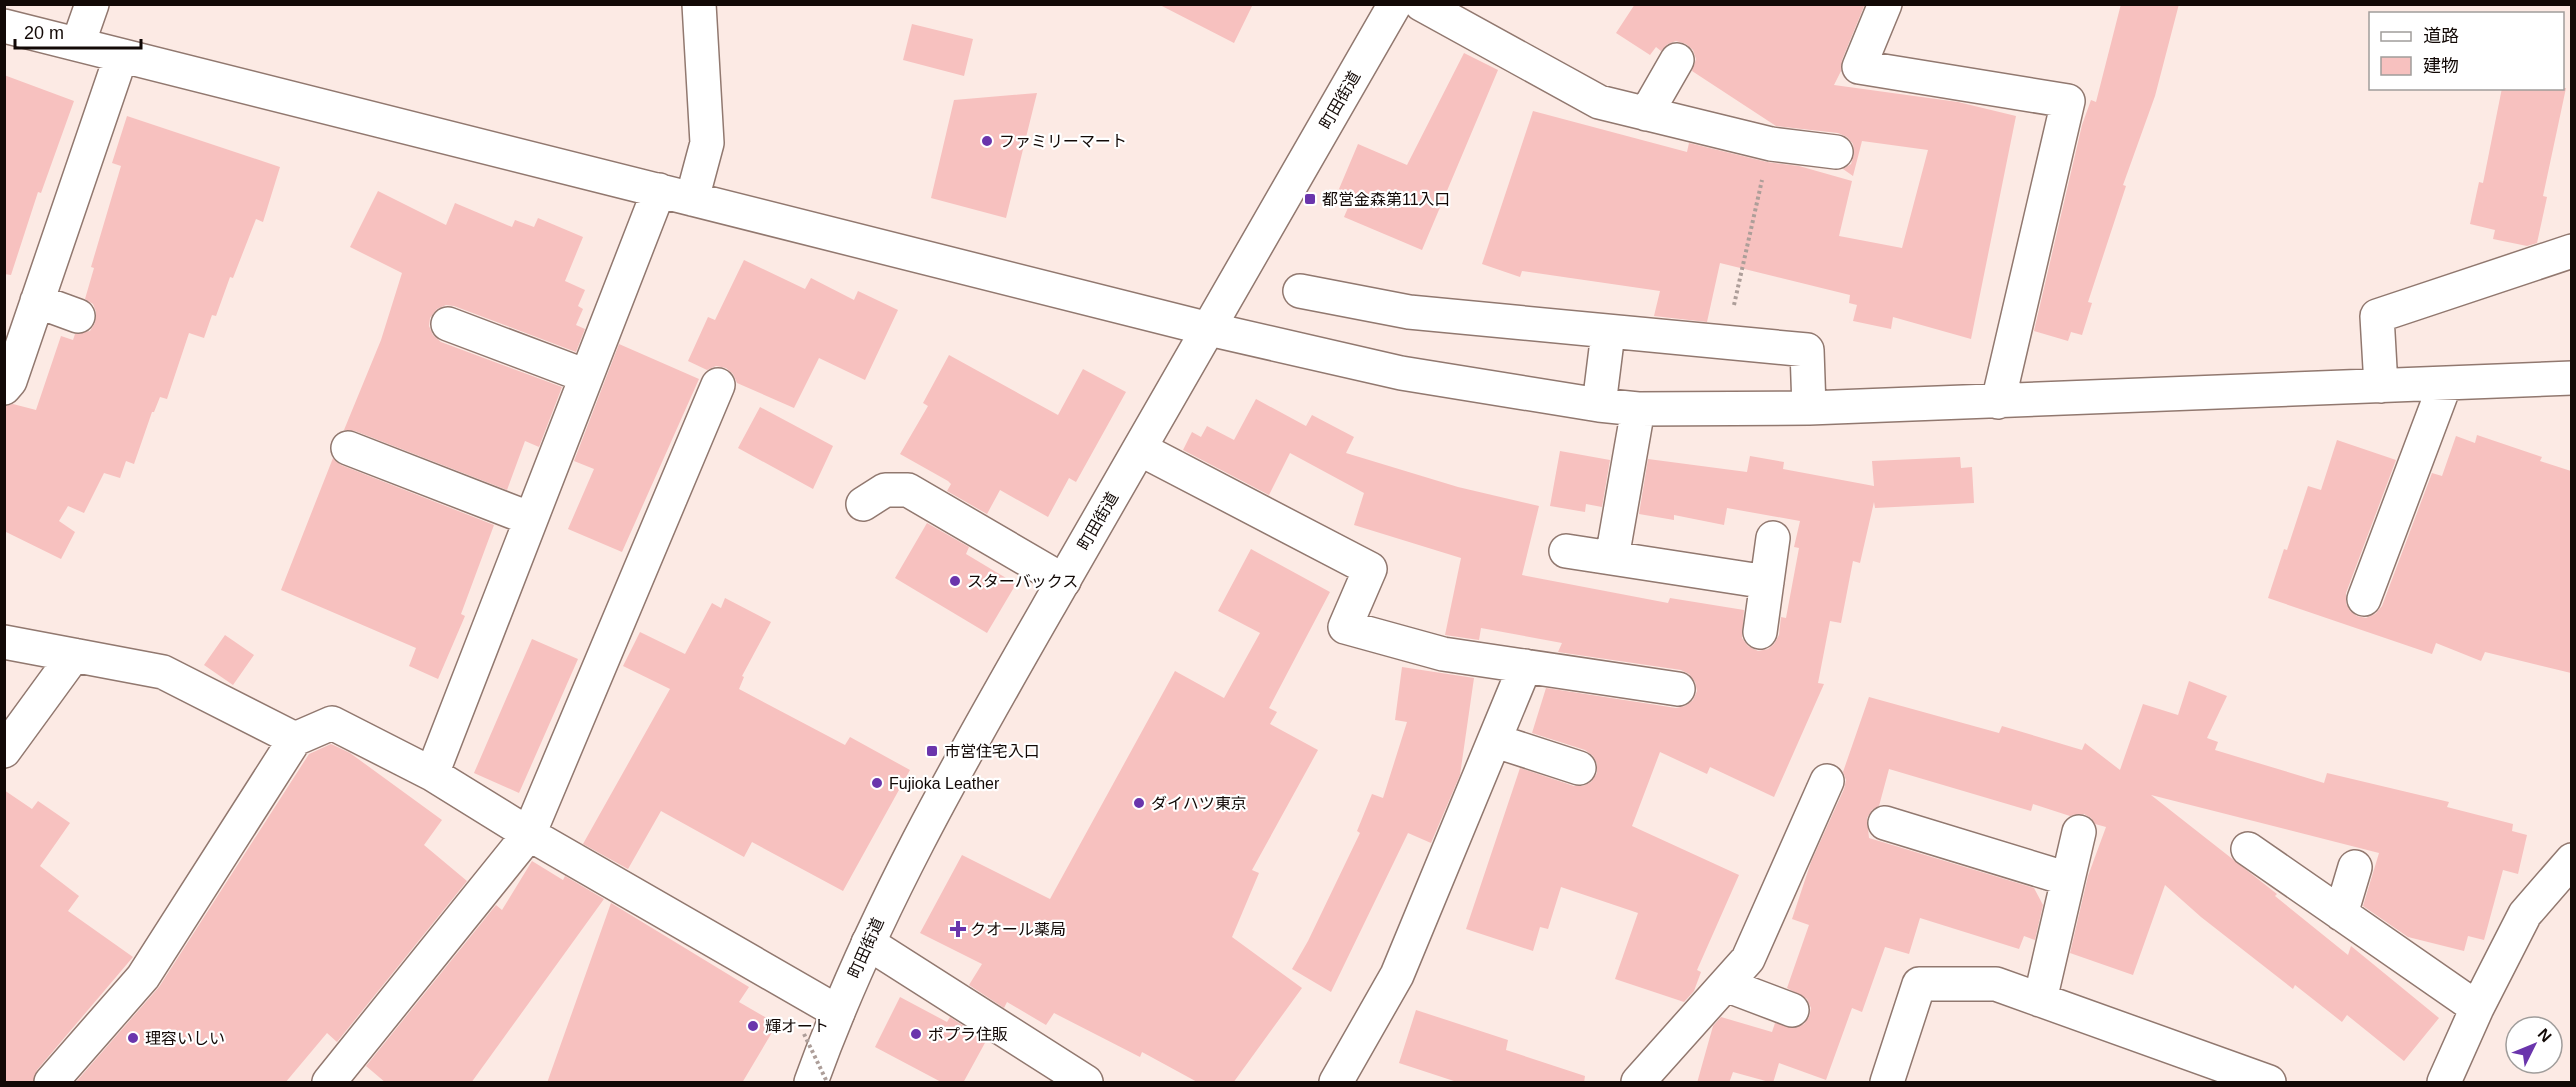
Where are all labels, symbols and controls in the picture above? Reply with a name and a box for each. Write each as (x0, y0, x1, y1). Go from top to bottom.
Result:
scale bar (15, 12, 141, 50)
legend (2369, 12, 2564, 90)
text: 20 m (24, 23, 64, 43)
text: 道路 (2423, 26, 2459, 46)
text: 建物 (2423, 56, 2459, 76)
street label: 町田街道 (1317, 68, 1363, 132)
place label: ファミリーマート (999, 133, 1127, 150)
marker: ファミリーマート (980, 134, 994, 148)
place label: 都営金森第11入口 (1322, 191, 1451, 208)
marker: 都営金森第11入口 (1303, 192, 1317, 206)
street label: 町田街道 (1075, 489, 1121, 553)
place label: スターバックス (967, 573, 1078, 590)
marker: スターバックス (948, 574, 962, 588)
place label: 市営住宅入口 (944, 743, 1040, 760)
marker: 市営住宅入口 (925, 744, 939, 758)
place label: Fujioka Leather (889, 775, 1000, 792)
marker: Fujioka Leather (870, 776, 884, 790)
place label: ダイハツ東京 (1151, 795, 1247, 812)
marker: ダイハツ東京 (1132, 796, 1146, 810)
street label: 町田街道 (845, 915, 887, 981)
place label: クオール薬局 (970, 921, 1066, 938)
marker: クオール薬局 (951, 922, 965, 936)
north arrow (2504, 1015, 2564, 1075)
place label: 輝オート (765, 1018, 829, 1035)
marker: 輝オート (746, 1019, 760, 1033)
text: N (2534, 1025, 2555, 1045)
place label: ポプラ住販 (928, 1026, 1008, 1043)
marker: ポプラ住販 (909, 1027, 923, 1041)
place label: 理容いしい (145, 1030, 225, 1047)
marker: 理容いしい (126, 1031, 140, 1045)

